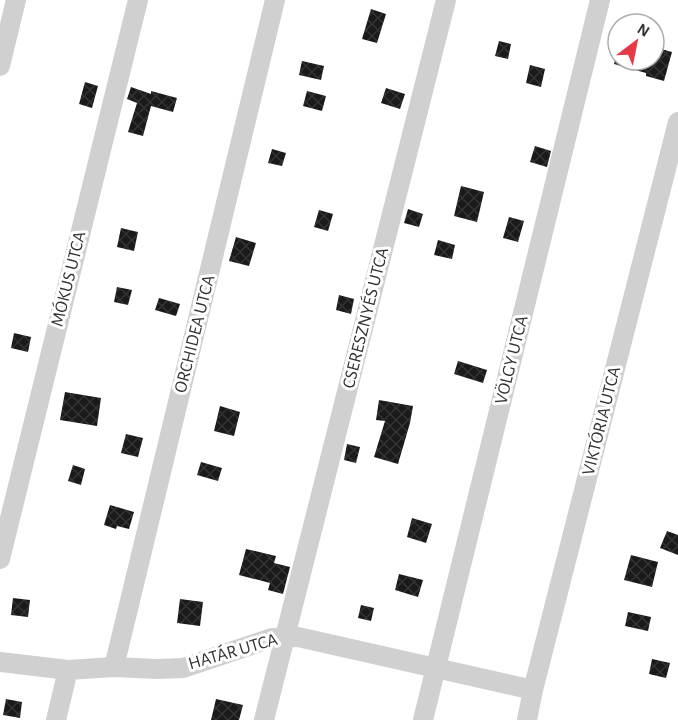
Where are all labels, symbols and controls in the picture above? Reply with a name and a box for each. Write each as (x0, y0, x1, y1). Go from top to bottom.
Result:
north arrow (606, 12, 666, 72)
text: N (634, 20, 652, 40)
street label: MÓKUS UTCA (46, 228, 90, 328)
street label: CSERESZNYÉS UTCA (337, 245, 392, 390)
street label: ORCHIDEA UTCA (172, 273, 218, 395)
street label: VÖLGY UTCA (490, 313, 532, 406)
street label: VIKTÓRIA UTCA (577, 363, 624, 477)
street label: HATÁR UTCA (185, 628, 280, 673)

